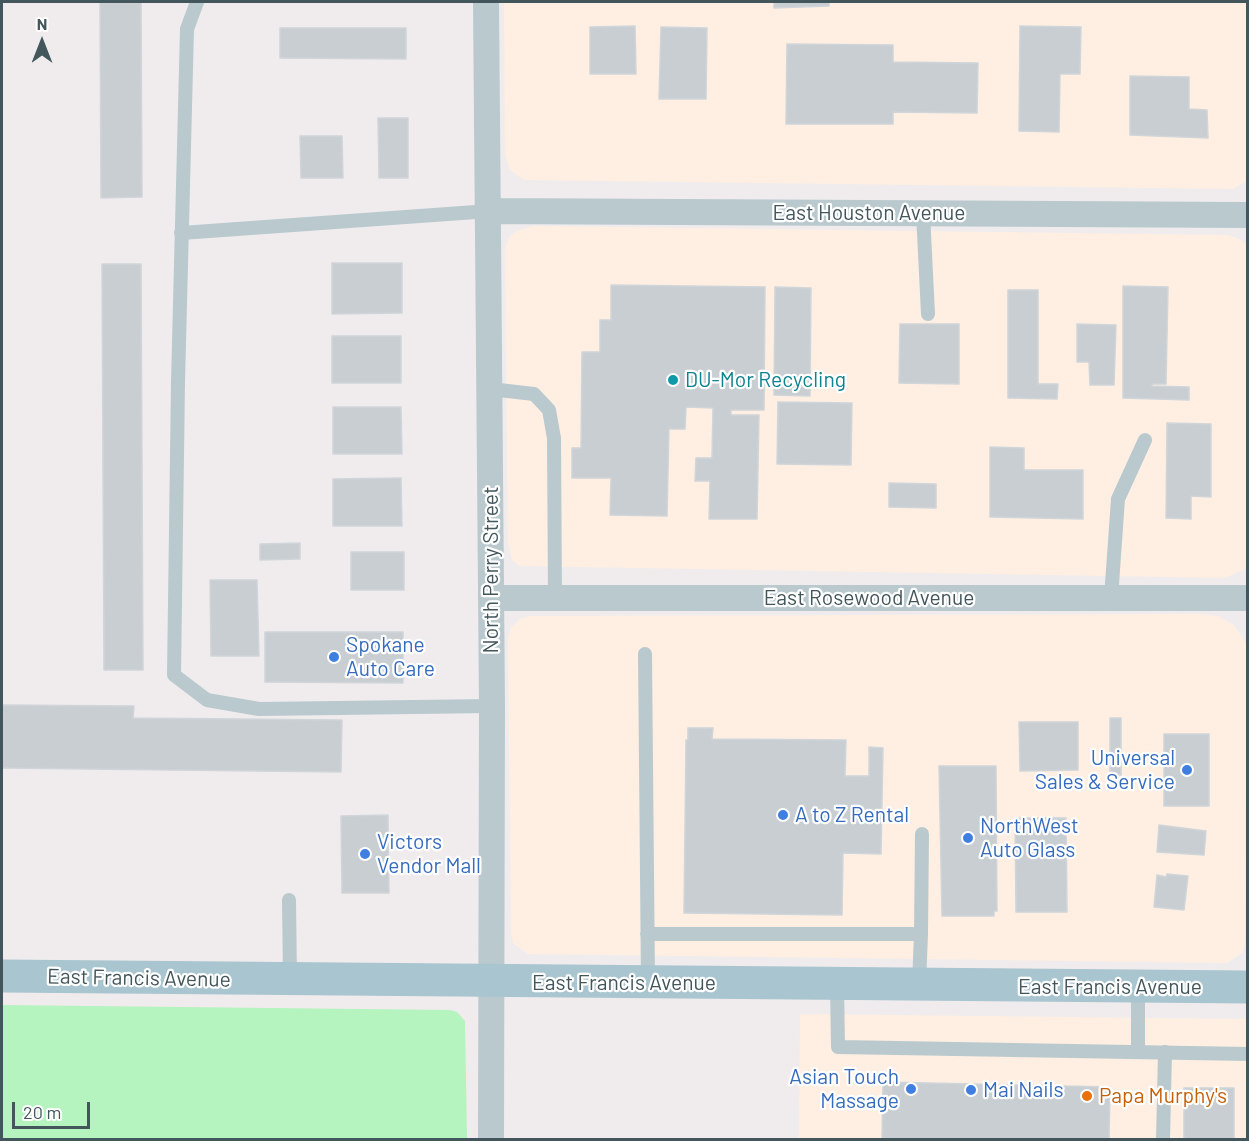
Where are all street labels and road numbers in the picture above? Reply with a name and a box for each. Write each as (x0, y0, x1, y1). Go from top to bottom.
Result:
street label: East Houston Avenue (773, 200, 965, 226)
street label: North Perry Street (478, 486, 504, 654)
street label: East Rosewood Avenue (764, 585, 974, 611)
street label: East Francis Avenue (47, 964, 231, 992)
street label: East Francis Avenue (532, 970, 716, 996)
street label: East Francis Avenue (1018, 974, 1202, 1000)

